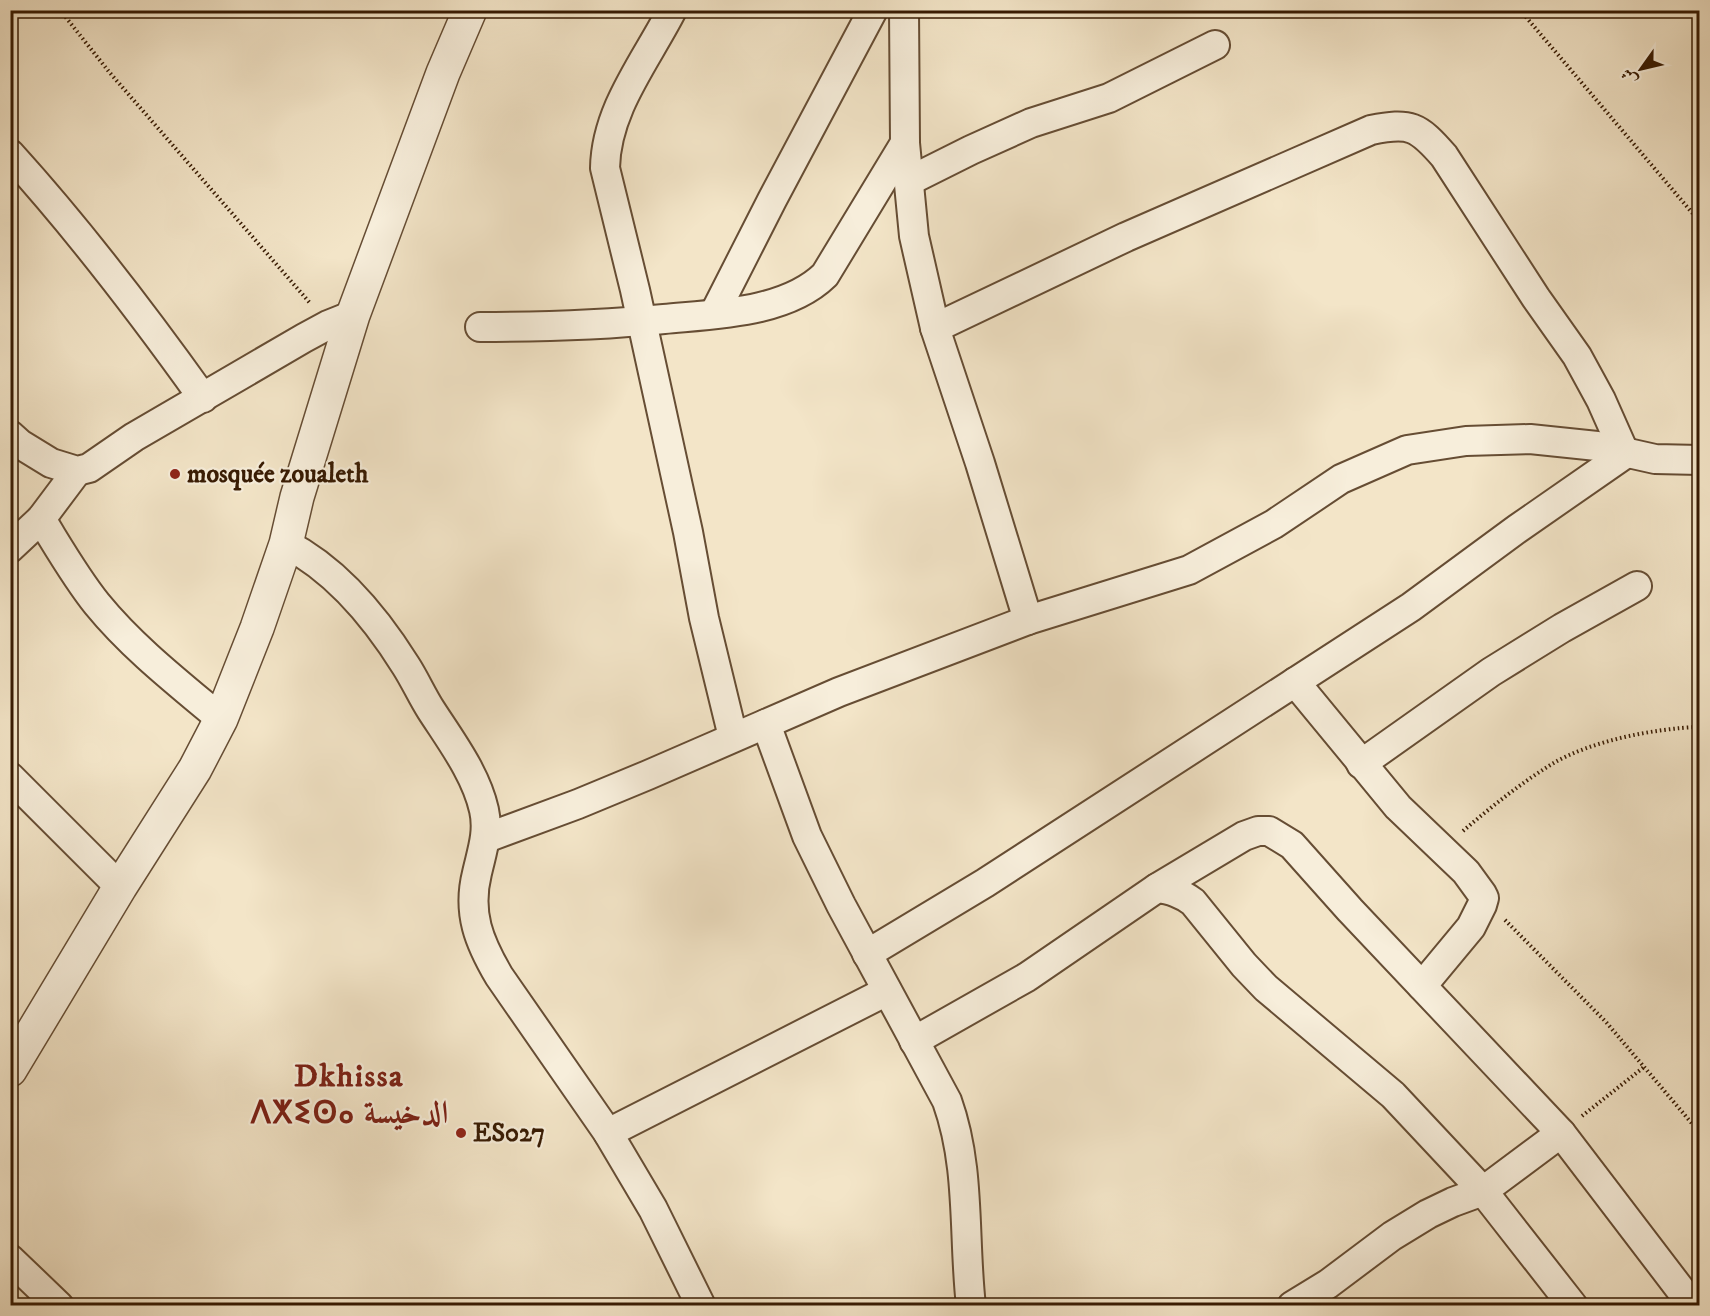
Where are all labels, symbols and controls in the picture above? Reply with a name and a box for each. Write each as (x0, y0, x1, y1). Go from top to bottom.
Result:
north arrow (1611, 39, 1671, 99)
text: ش (1617, 65, 1642, 89)
place label: mosquée zoualeth (187, 458, 369, 491)
marker: mosquée zoualeth (168, 467, 182, 481)
district label: Dkhissa ⴷⵅⵉⵙⴰ الدخيسة (250, 1057, 448, 1134)
place label: ES027 (473, 1117, 545, 1150)
marker: ES027 (454, 1126, 468, 1140)

